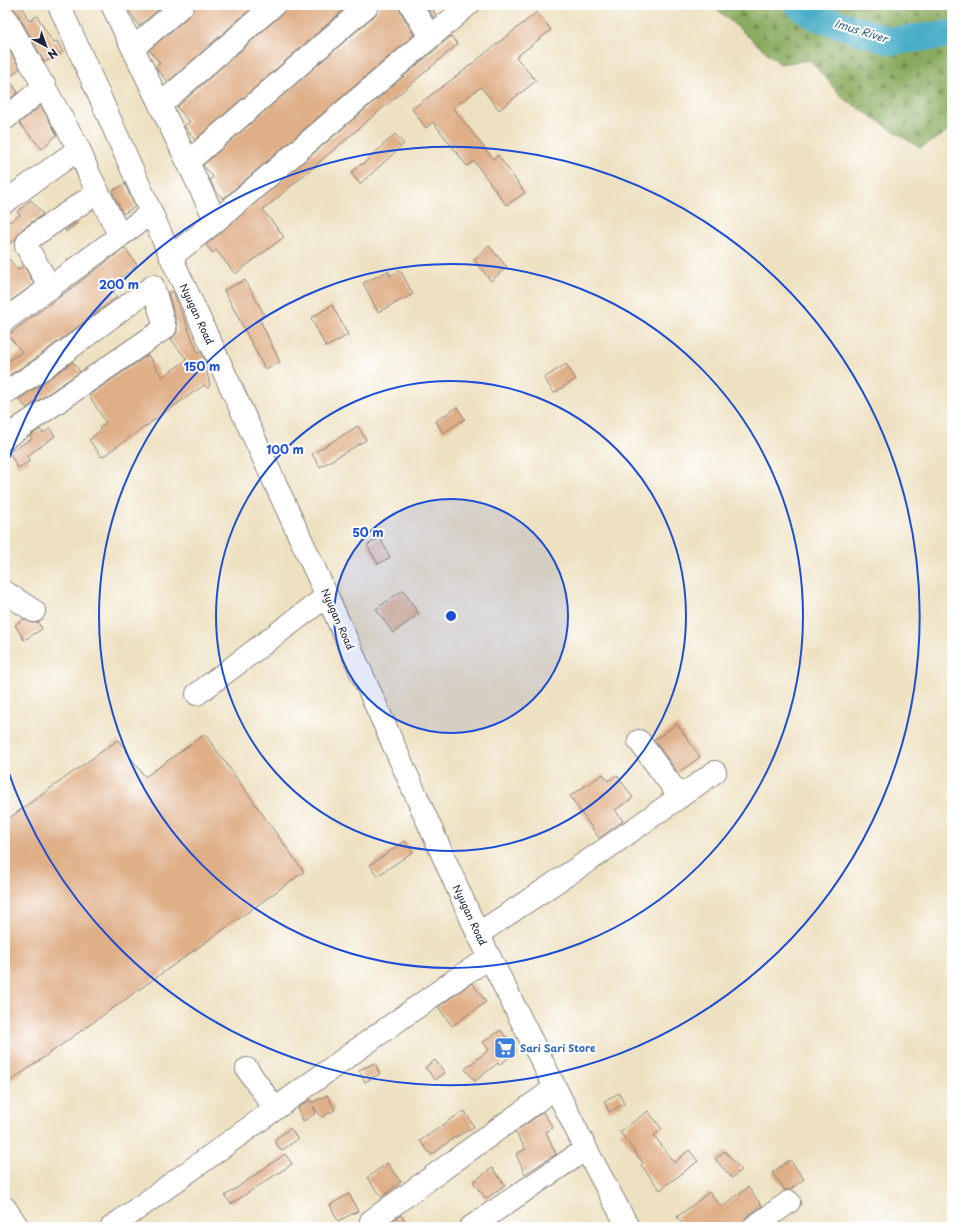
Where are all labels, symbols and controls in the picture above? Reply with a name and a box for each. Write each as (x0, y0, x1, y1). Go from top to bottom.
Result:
water label: Imus River (832, 14, 892, 47)
north arrow (26, 26, 66, 66)
text: N (44, 45, 62, 63)
text: 200 m (99, 275, 139, 293)
street label: Nyugan Road (177, 281, 218, 347)
text: 150 m (184, 357, 220, 375)
text: 100 m (266, 440, 304, 458)
text: 50 m (352, 523, 384, 541)
street label: Nyugan Road (318, 586, 359, 652)
centre of rings (444, 609, 458, 623)
street label: Nyugan Road (450, 882, 491, 948)
supermarket icon: Sari Sari Store (492, 1035, 518, 1061)
place label: Sari Sari Store (520, 1040, 596, 1055)

